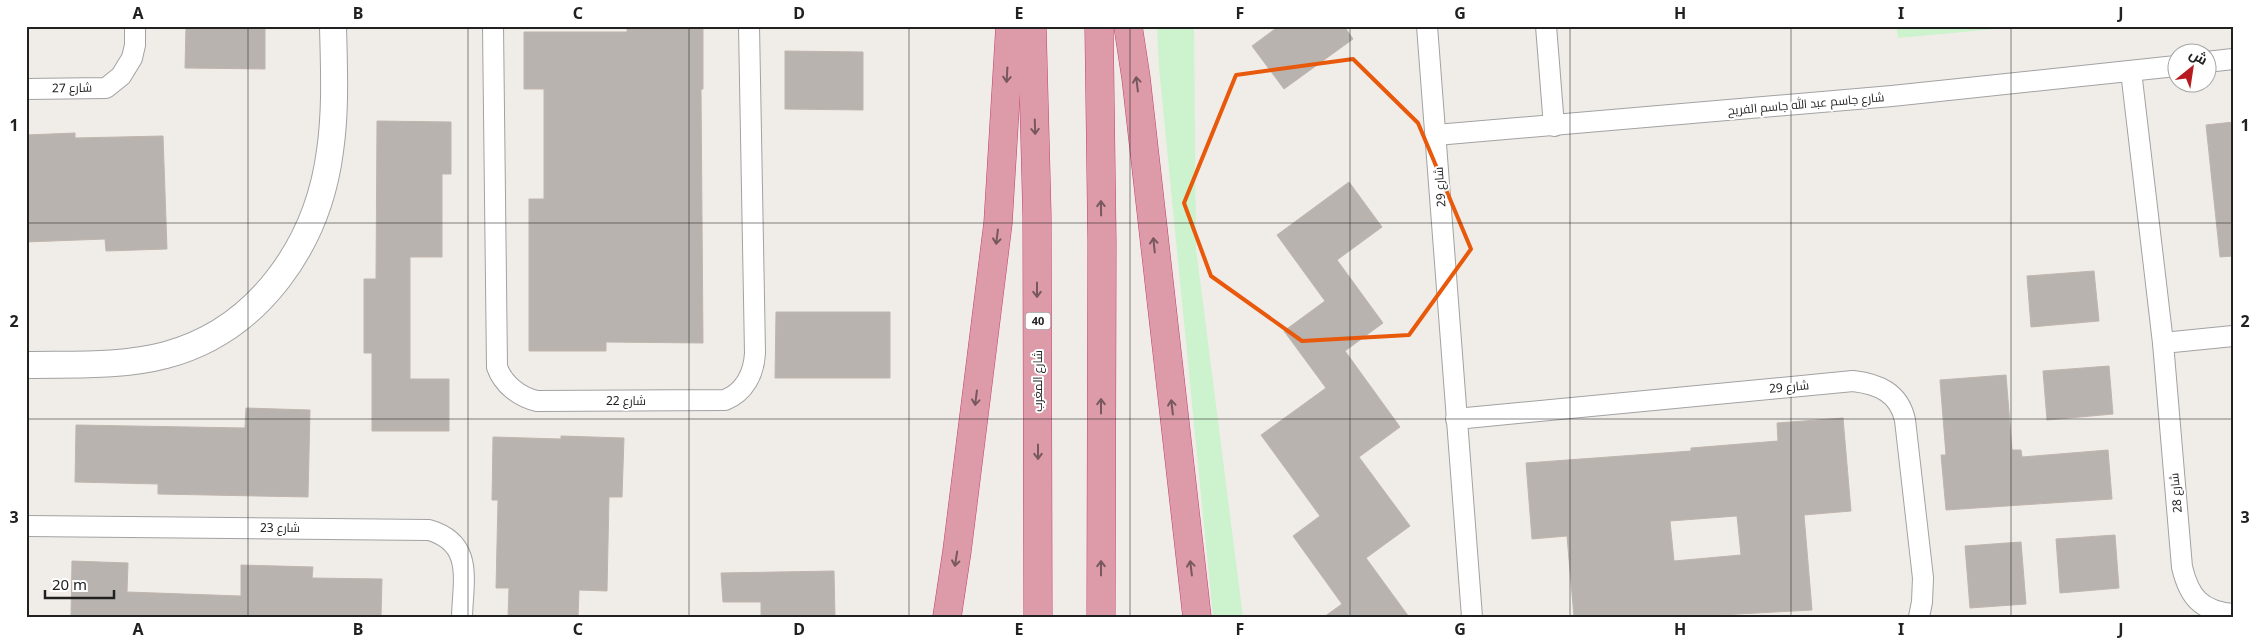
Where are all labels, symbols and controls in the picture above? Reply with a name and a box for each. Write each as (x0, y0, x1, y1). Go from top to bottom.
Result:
text: A (132, 2, 144, 24)
text: B (353, 2, 363, 24)
text: C (573, 2, 583, 24)
text: D (793, 2, 805, 24)
text: E (1015, 2, 1024, 24)
text: F (1236, 2, 1244, 24)
text: G (1454, 2, 1466, 24)
text: H (1674, 2, 1686, 24)
text: I (1898, 2, 1904, 24)
text: J (2116, 2, 2124, 24)
north arrow (2166, 42, 2216, 92)
text: ش (2186, 44, 2211, 69)
one-way arrow (1003, 67, 1012, 83)
one-way arrow (1132, 76, 1142, 92)
street label: شارع 27 (52, 79, 92, 96)
street label: شارع جاسم عبد الله جاسم الفريح (1727, 88, 1885, 119)
text: 1 (9, 114, 19, 136)
text: 1 (2240, 114, 2250, 136)
one-way arrow (1030, 119, 1039, 135)
street label: شارع 29 (1430, 166, 1449, 208)
one-way arrow (1096, 200, 1106, 216)
one-way arrow (992, 229, 1002, 245)
one-way arrow (1149, 238, 1159, 254)
one-way arrow (1032, 282, 1042, 298)
text: 2 (9, 310, 19, 332)
text: 2 (2240, 310, 2250, 332)
road number: 40 (1026, 312, 1050, 330)
street label: شارع المغرب (1029, 350, 1046, 412)
street label: شارع 29 (1768, 376, 1810, 397)
one-way arrow (971, 390, 981, 406)
street label: شارع 22 (606, 392, 646, 409)
one-way arrow (1096, 398, 1106, 414)
one-way arrow (1167, 399, 1177, 415)
one-way arrow (1033, 444, 1043, 460)
street label: شارع 28 (2165, 472, 2186, 514)
text: 3 (9, 506, 19, 528)
text: 3 (2240, 506, 2250, 528)
street label: شارع 23 (260, 519, 300, 536)
one-way arrow (951, 551, 961, 567)
one-way arrow (1096, 560, 1106, 576)
one-way arrow (1186, 561, 1196, 577)
scale bar (45, 568, 114, 600)
text: 20 m (52, 574, 87, 594)
text: A (132, 618, 144, 640)
text: B (353, 618, 363, 640)
text: C (573, 618, 583, 640)
text: D (793, 618, 805, 640)
text: E (1015, 618, 1024, 640)
text: F (1236, 618, 1244, 640)
text: G (1454, 618, 1466, 640)
text: H (1674, 618, 1686, 640)
text: I (1898, 618, 1904, 640)
text: J (2116, 618, 2124, 640)

